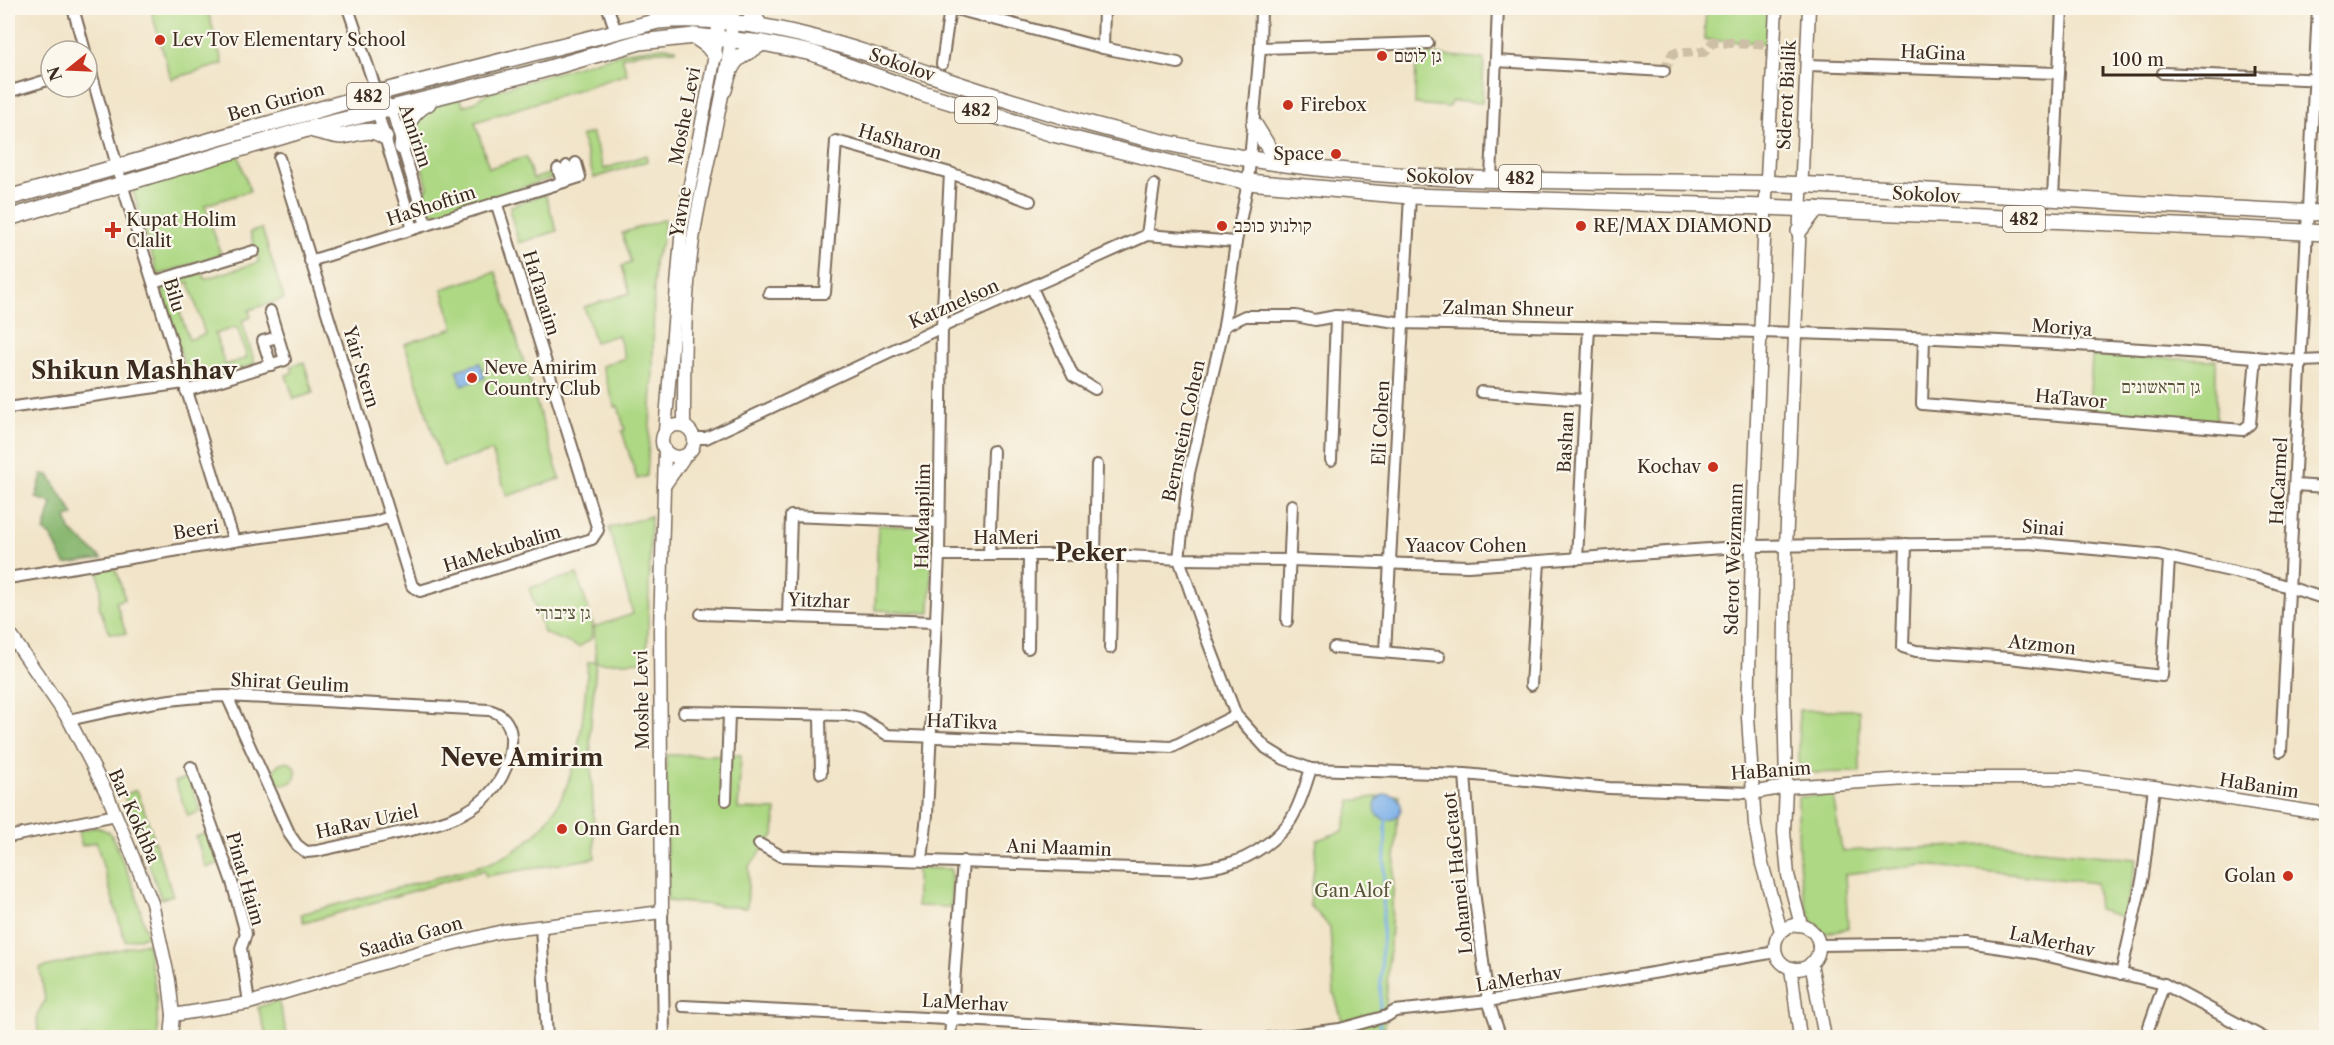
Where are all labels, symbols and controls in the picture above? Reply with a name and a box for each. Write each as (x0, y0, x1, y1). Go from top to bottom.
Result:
place label: Lev Tov Elementary School (172, 29, 406, 51)
marker: Lev Tov Elementary School (153, 33, 167, 47)
street label: Sderot Bialik (1773, 38, 1801, 151)
north arrow (39, 39, 99, 99)
scale bar (2103, 39, 2254, 77)
street label: HaGina (1900, 41, 1967, 65)
street label: Sokolov (866, 44, 938, 87)
place label: גן לוטם (1394, 45, 1442, 67)
marker: גן לוטם (1375, 49, 1389, 63)
text: 100 m (2112, 49, 2164, 71)
text: N (43, 64, 66, 83)
street label: Moshe Levi (665, 65, 705, 167)
street label: Ben Gurion (225, 78, 327, 126)
road number: 482 (347, 83, 389, 109)
place label: Firebox (1300, 94, 1367, 116)
road number: 482 (955, 97, 997, 123)
marker: Firebox (1281, 98, 1295, 112)
street label: Amirim (394, 101, 436, 171)
street label: HaSharon (856, 120, 944, 164)
place label: Space (1273, 143, 1324, 165)
marker: Space (1329, 147, 1343, 161)
street label: Sokolov (1406, 165, 1475, 189)
road number: 482 (1499, 165, 1541, 191)
street label: HaShoftim (384, 181, 479, 231)
street label: Sokolov (1891, 182, 1961, 208)
street label: Yavne (666, 185, 696, 240)
road number: 482 (2003, 206, 2045, 232)
place label: Kupat Holim Clalit (126, 209, 237, 252)
place label: קולנוע כוכב (1234, 215, 1312, 237)
place label: RE/MAX DIAMOND (1593, 215, 1772, 237)
marker: קולנוע כוכב (1215, 219, 1229, 233)
marker: RE/MAX DIAMOND (1574, 219, 1588, 233)
marker: Kupat Holim Clalit (104, 221, 122, 239)
street label: HaTanaim (518, 248, 564, 338)
street label: Katznelson (906, 274, 1002, 334)
street label: Bilu (158, 275, 190, 315)
street label: Zalman Shneur (1442, 297, 1574, 321)
street label: Moriya (2031, 315, 2094, 341)
street label: Yair Stern (338, 323, 384, 410)
district label: Shikun Mashhav (31, 356, 238, 385)
place label: Neve Amirim Country Club (484, 357, 601, 400)
street label: Bernstein Cohen (1158, 358, 1210, 504)
marker: Neve Amirim Country Club (465, 371, 479, 385)
park label: גן הראשונים (2121, 376, 2201, 398)
street label: Eli Cohen (1368, 380, 1394, 466)
street label: HaTavor (2034, 385, 2108, 413)
street label: Bashan (1553, 410, 1579, 474)
street label: HaCarmel (2266, 437, 2292, 525)
place label: Kochav (1637, 456, 1701, 478)
marker: Kochav (1706, 460, 1720, 474)
street label: HaMaapilim (911, 463, 935, 569)
street label: Sderot Weizmann (1720, 482, 1748, 636)
street label: Beeri (172, 515, 221, 544)
street label: Sinai (2021, 516, 2065, 540)
street label: HaMekubalim (440, 521, 564, 577)
street label: HaMeri (973, 527, 1039, 549)
street label: Yaacov Cohen (1404, 535, 1527, 557)
district label: Peker (1055, 538, 1127, 567)
street label: Yitzhar (787, 589, 851, 613)
park label: גן ציבורי (535, 602, 591, 624)
street label: Atzmon (2006, 630, 2077, 659)
street label: Moshe Levi (630, 650, 654, 750)
street label: Shirat Geulim (230, 669, 350, 697)
street label: HaTikva (926, 710, 998, 734)
district label: Neve Amirim (440, 743, 604, 772)
street label: HaBanim (1730, 757, 1812, 785)
street label: Bar Kokhba (104, 766, 165, 867)
street label: HaBanim (2218, 769, 2301, 803)
street label: Lohamei HaGetaot (1438, 790, 1477, 955)
street label: HaRav Uziel (314, 800, 420, 844)
place label: Onn Garden (574, 818, 680, 840)
marker: Onn Garden (555, 822, 569, 836)
street label: Pinat Haim (221, 830, 269, 929)
street label: Ani Maamin (1005, 835, 1112, 861)
place label: Golan (2224, 865, 2276, 887)
marker: Golan (2281, 869, 2295, 883)
park label: Gan Alof (1314, 880, 1392, 902)
street label: Saadia Gaon (357, 912, 465, 962)
street label: LaMerhav (2007, 922, 2097, 962)
street label: LaMerhav (1474, 961, 1564, 997)
street label: LaMerhav (921, 990, 1009, 1016)

